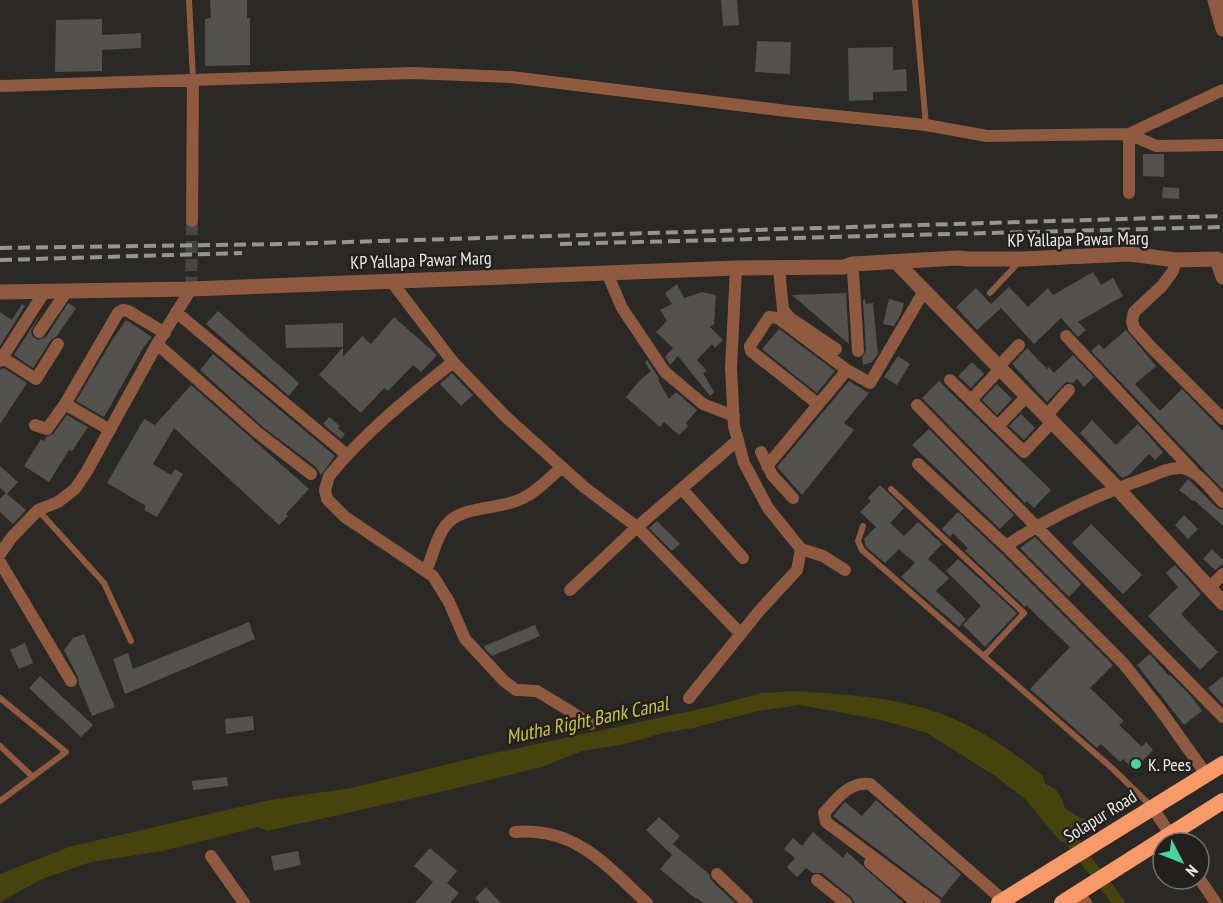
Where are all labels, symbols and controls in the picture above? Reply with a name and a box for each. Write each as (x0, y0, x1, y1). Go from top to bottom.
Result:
street label: KP Yallapa Pawar Marg (1007, 226, 1149, 252)
street label: KP Yallapa Pawar Marg (350, 246, 492, 274)
water label: Mutha Right Bank Canal (504, 690, 673, 750)
place label: K. Pees (1148, 753, 1191, 776)
marker: K. Pees (1129, 757, 1143, 771)
street label: Solapur Road (1059, 785, 1141, 847)
north arrow (1151, 831, 1211, 891)
text: N (1182, 861, 1202, 881)

